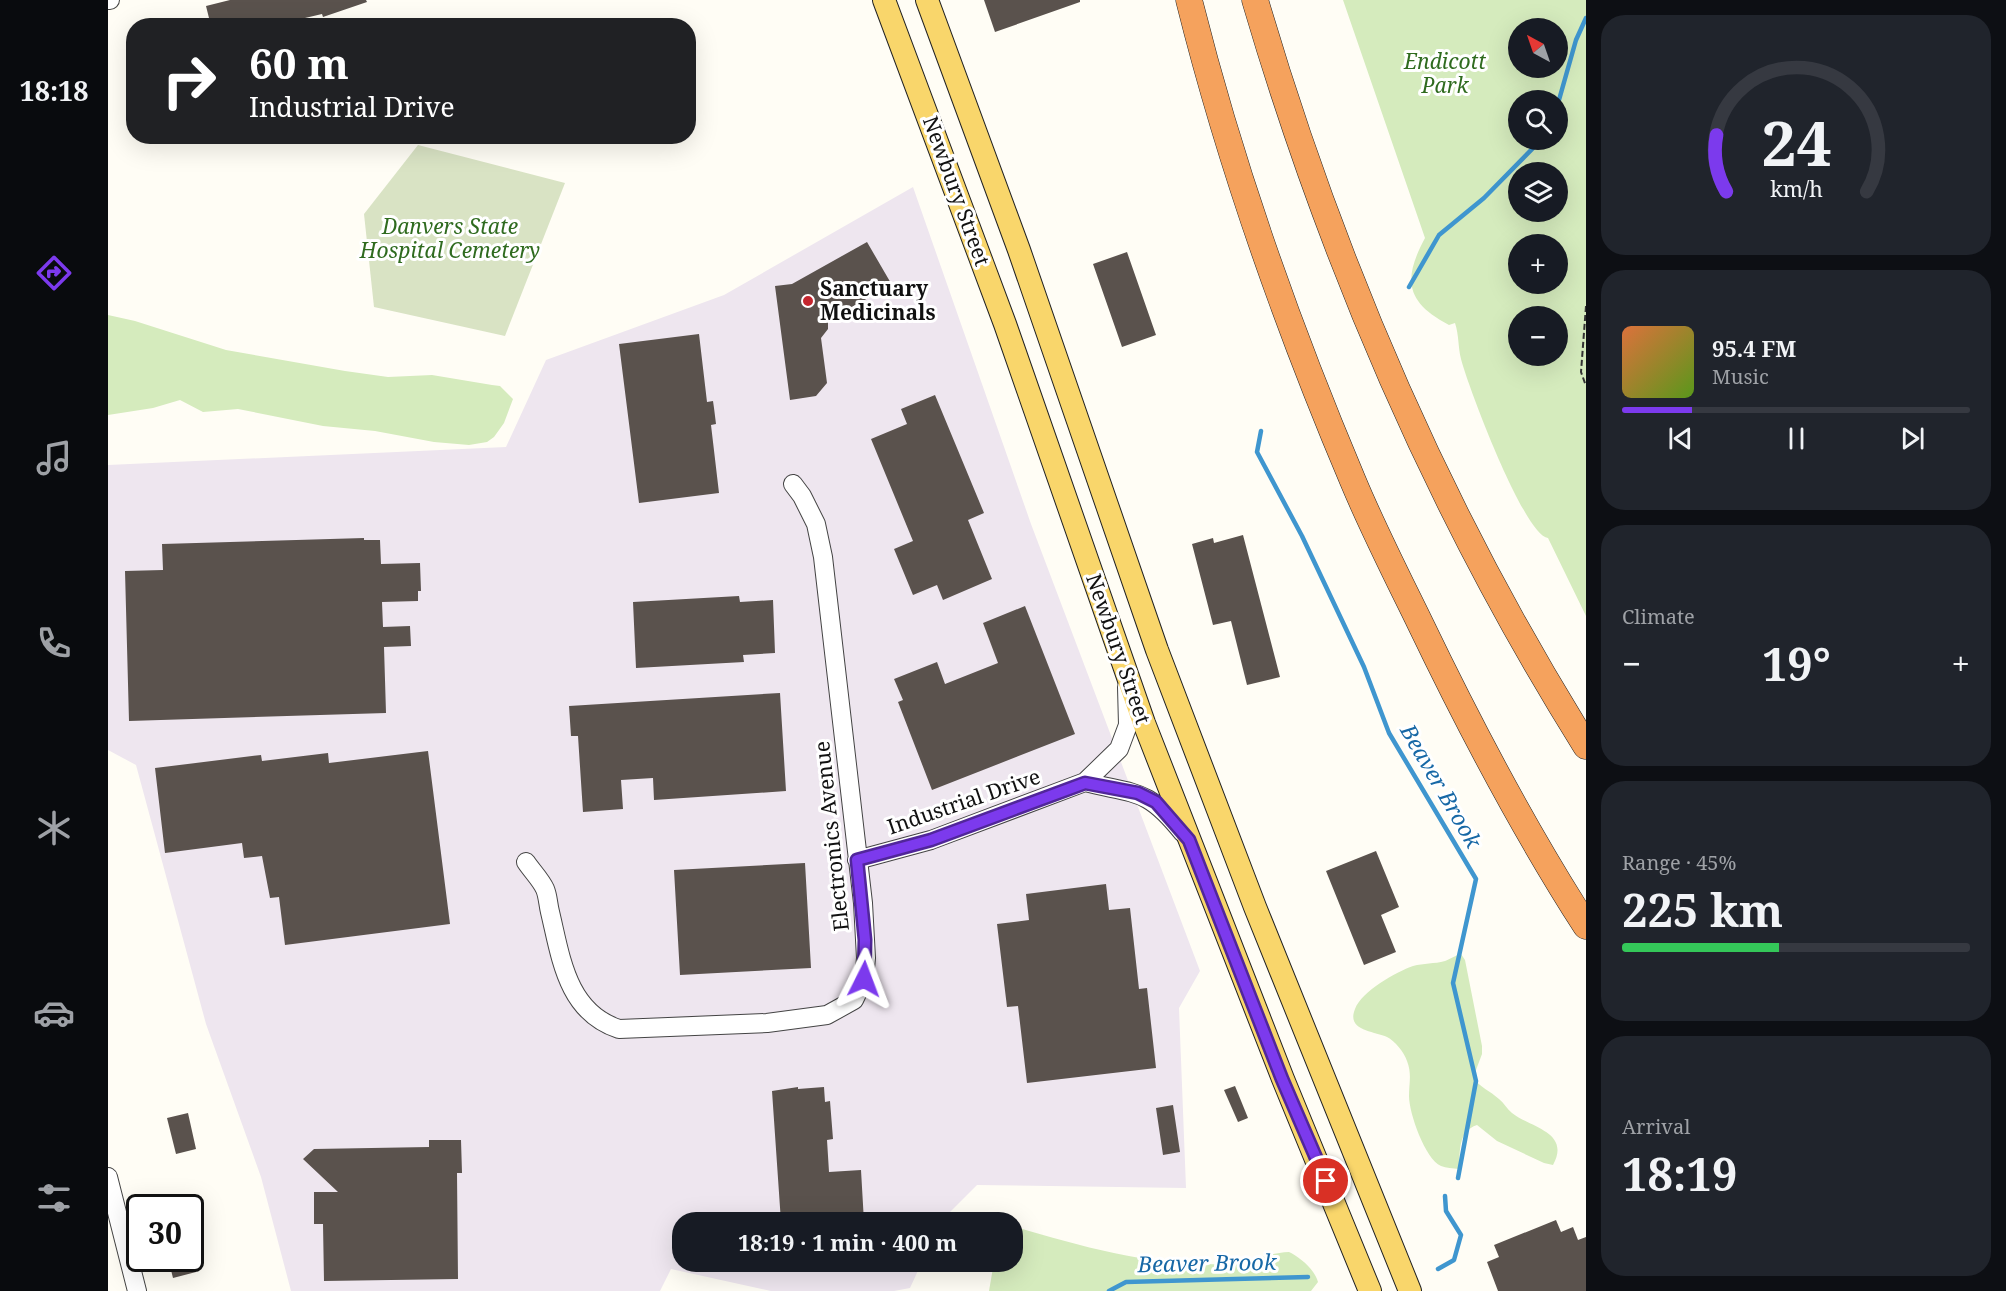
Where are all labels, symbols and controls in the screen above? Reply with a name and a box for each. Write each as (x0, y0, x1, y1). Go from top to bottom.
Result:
north arrow (1508, 18, 1568, 78)
map controls (1508, 18, 1568, 366)
text: 60 m (249, 34, 349, 91)
icon: right (150, 42, 228, 120)
park label: Endicott Park (1403, 47, 1486, 99)
text: 18:18 (19, 72, 89, 109)
text: Industrial Drive (249, 88, 455, 125)
button: search (1508, 90, 1568, 150)
text: 24 (1761, 99, 1831, 184)
street label: Newbury Street (917, 112, 997, 269)
button: layers (1508, 162, 1568, 222)
text: km/h (1770, 174, 1823, 203)
park label: Danvers State Hospital Cemetery (359, 212, 540, 264)
button: + (1508, 234, 1568, 294)
icon: directions (33, 252, 75, 294)
place label: Sanctuary Medicinals (820, 274, 936, 326)
marker: Sanctuary Medicinals (801, 294, 815, 308)
button: − (1508, 306, 1568, 366)
text: 95.4 FM (1712, 333, 1796, 363)
text: Music (1712, 363, 1769, 390)
icon: previous (1664, 422, 1697, 455)
icon: pause (1780, 422, 1813, 455)
icon: next (1896, 422, 1929, 455)
icon: music (33, 437, 75, 479)
street label: Newbury Street (1080, 570, 1158, 728)
text: Climate (1622, 603, 1695, 630)
icon: phone (33, 622, 75, 664)
text: 19° (1762, 633, 1831, 694)
text: − (1622, 641, 1641, 686)
text: + (1952, 641, 1970, 686)
water label: Beaver Brook (1394, 717, 1490, 854)
street label: Electronics Avenue (807, 740, 855, 933)
street label: Industrial Drive (883, 762, 1044, 840)
icon: climate (33, 807, 75, 849)
text: Range · 45% (1622, 849, 1736, 876)
text: 225 km (1622, 879, 1783, 940)
position arrow (832, 947, 896, 1011)
icon: car (33, 992, 75, 1034)
text: Arrival (1622, 1113, 1690, 1140)
text: 18:19 (1622, 1143, 1737, 1204)
pin (1300, 1155, 1351, 1206)
icon: arrive (1309, 1164, 1342, 1197)
icon: filters (33, 1177, 75, 1219)
speed limit sign: 30 (126, 1194, 204, 1272)
text: 18:19 · 1 min · 400 m (738, 1227, 957, 1257)
water label: Beaver Brook (1136, 1246, 1278, 1278)

